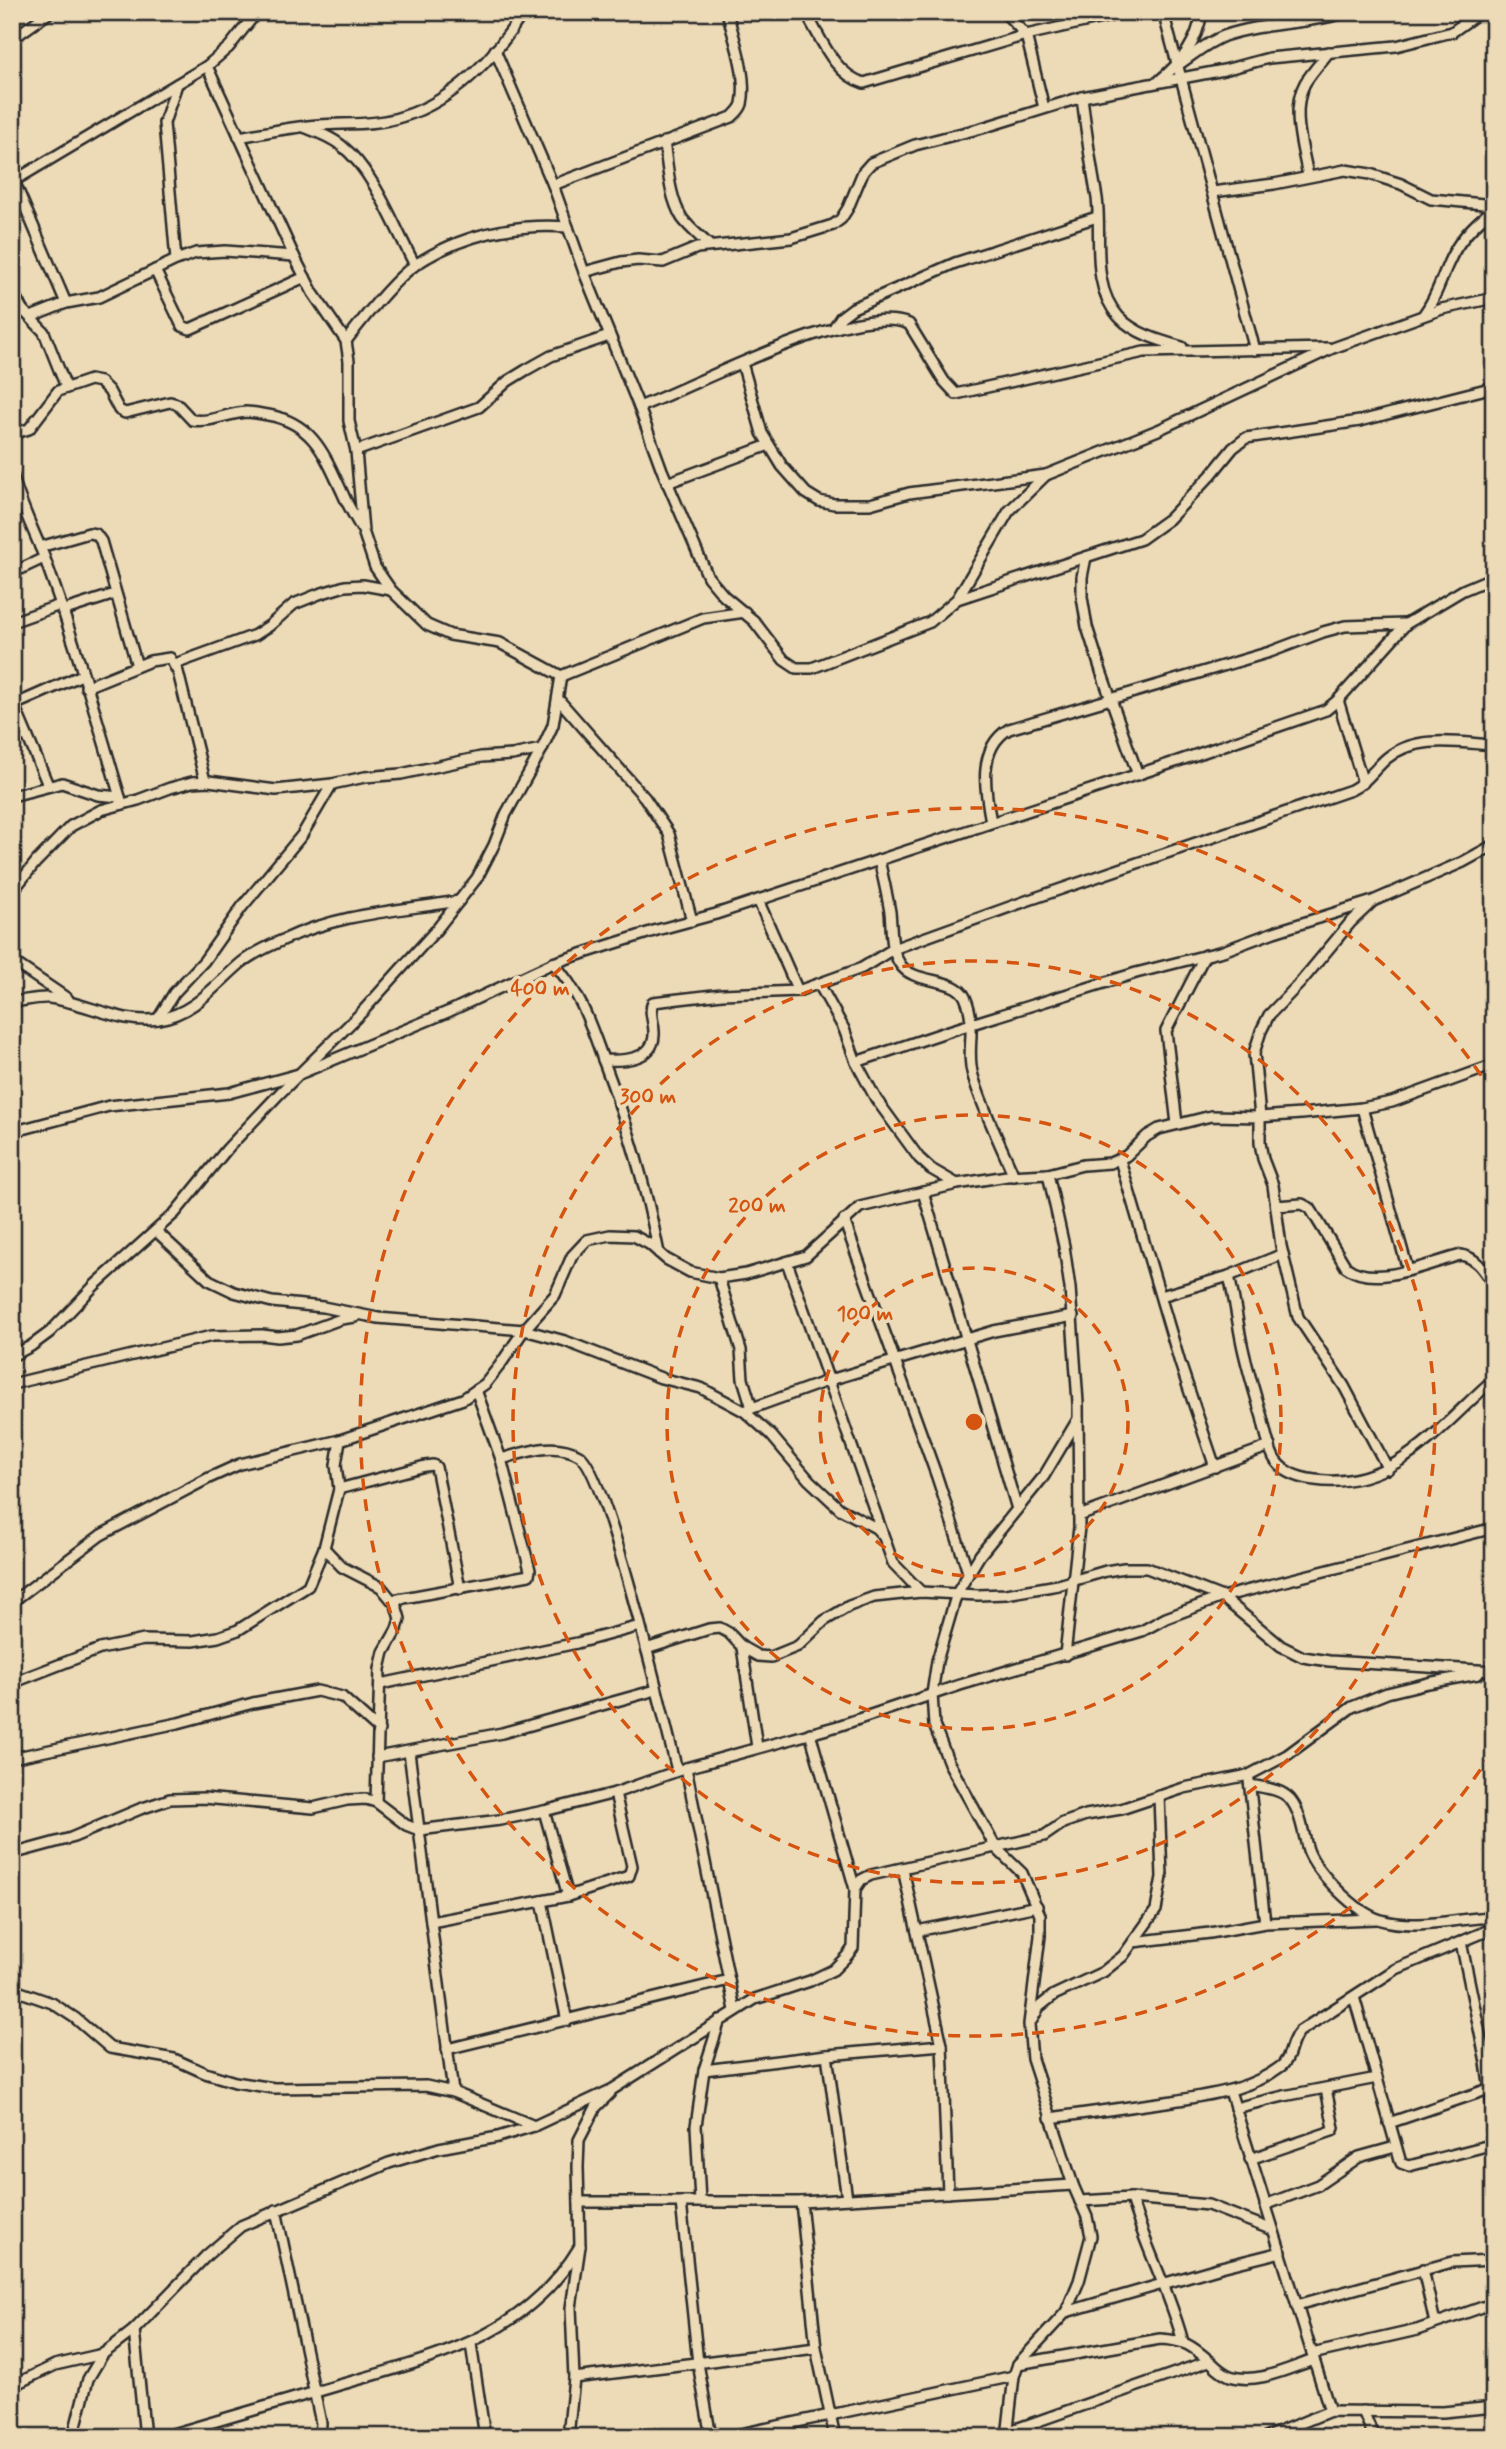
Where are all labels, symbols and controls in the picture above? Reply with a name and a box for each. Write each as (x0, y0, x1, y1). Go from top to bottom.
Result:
text: 400 m (510, 975, 570, 1003)
text: 300 m (620, 1083, 677, 1111)
text: 200 m (728, 1192, 786, 1220)
text: 100 m (837, 1300, 893, 1328)
centre of rings (962, 1410, 986, 1434)

